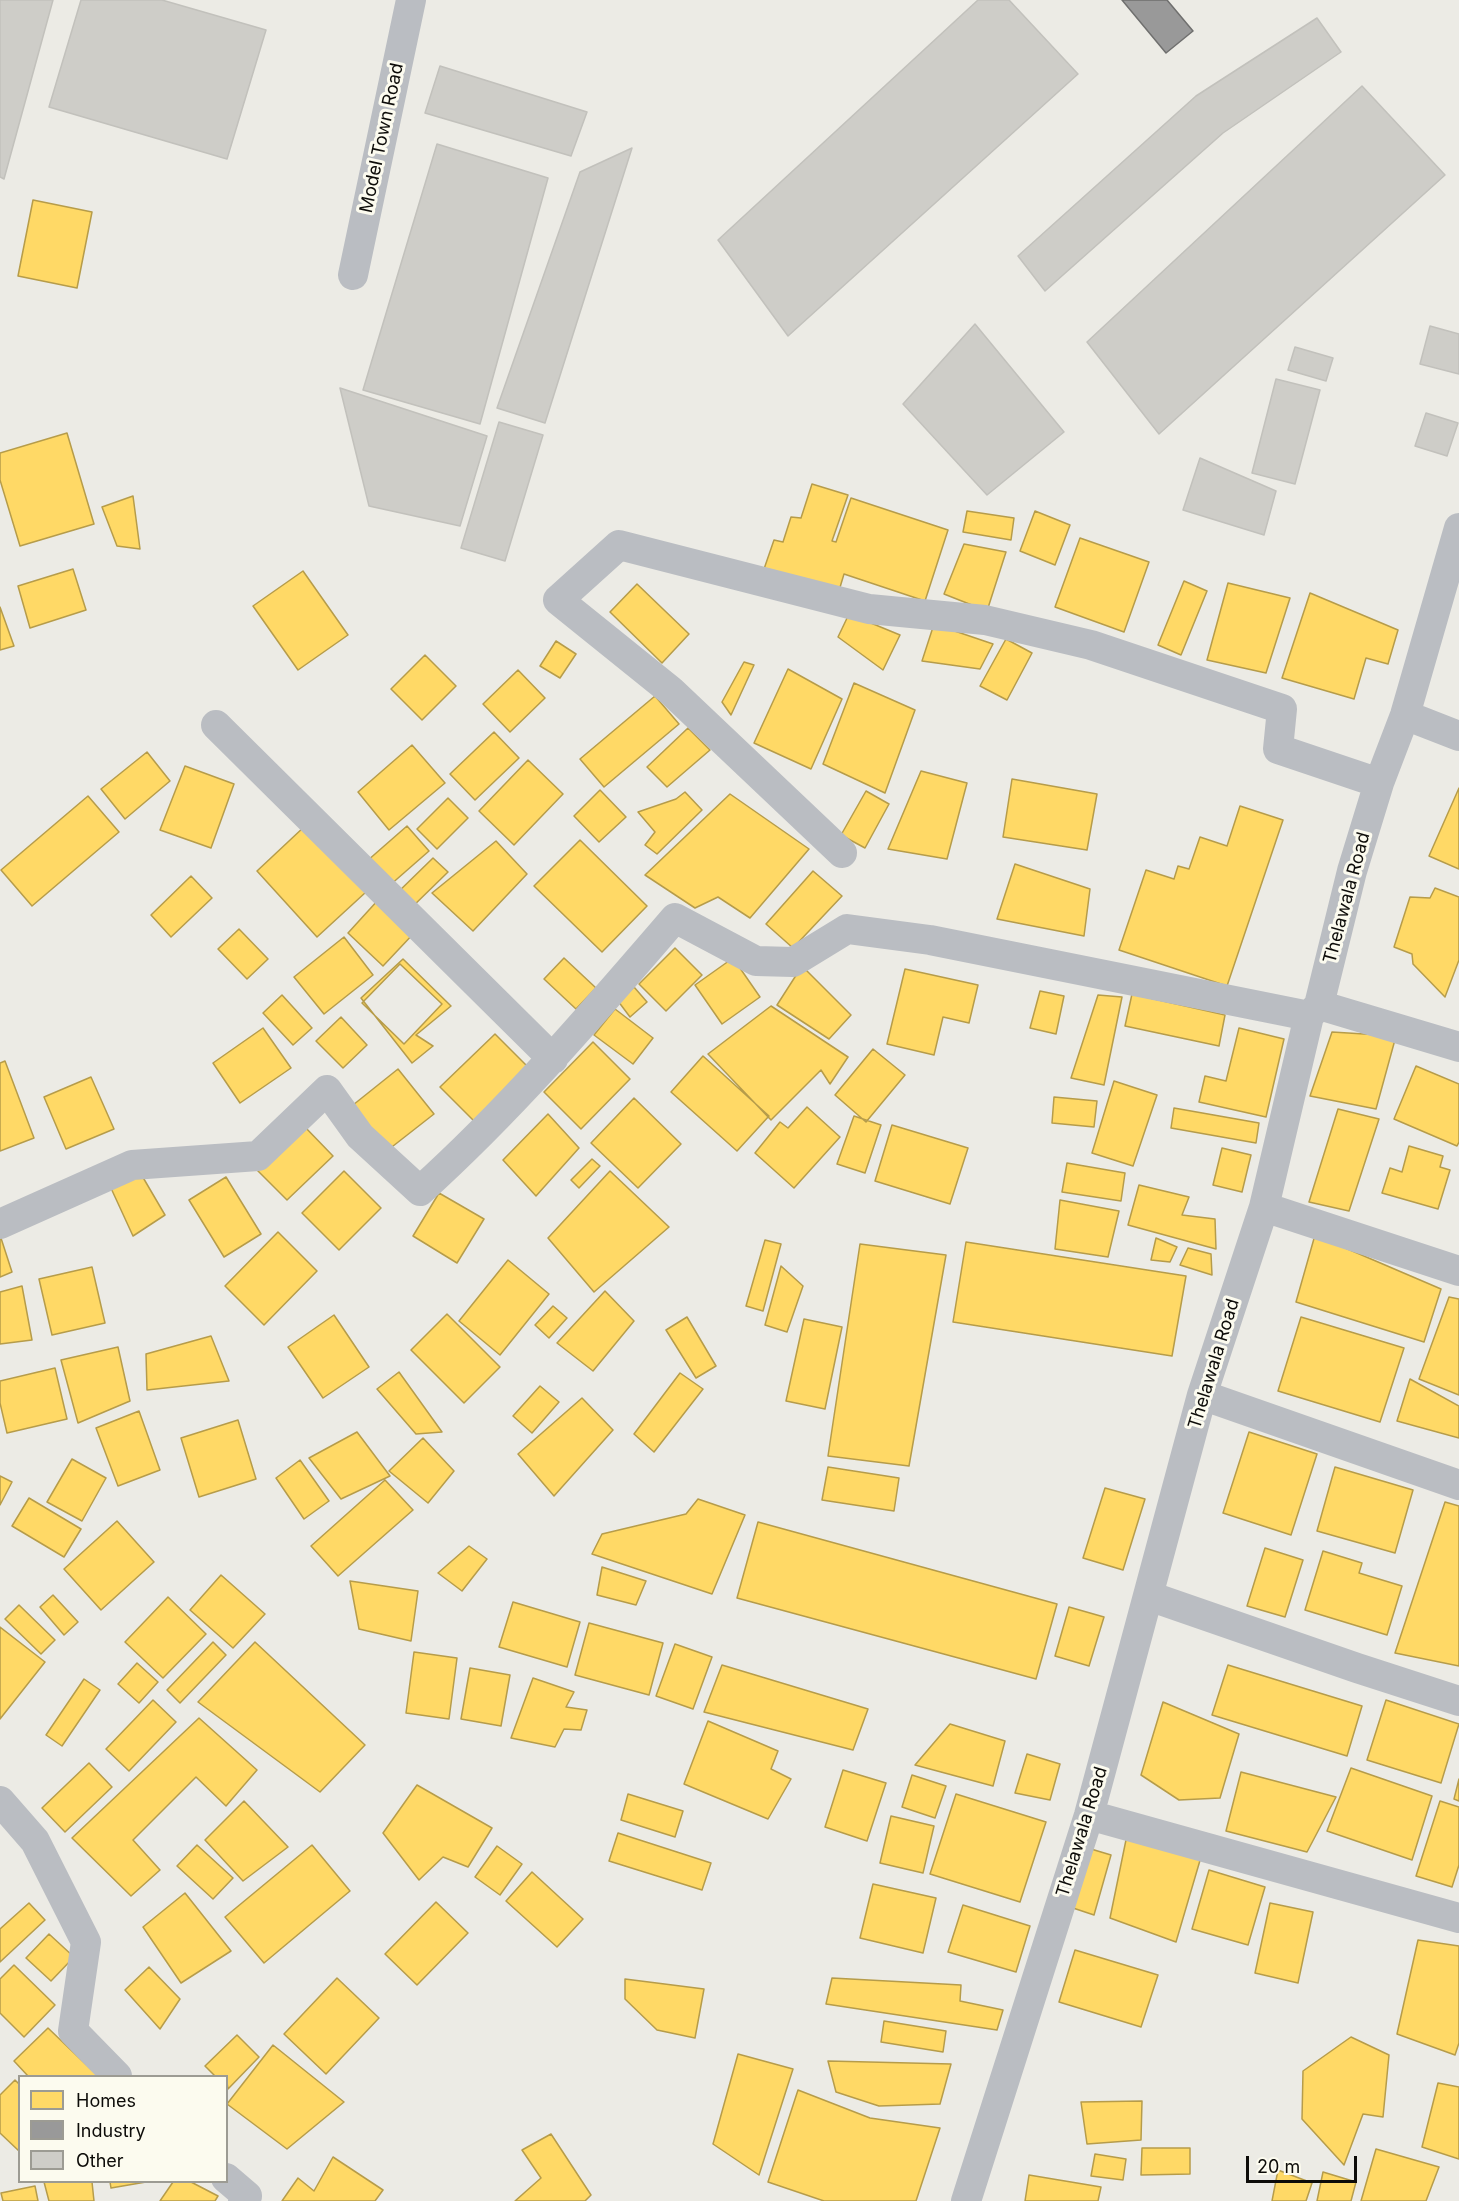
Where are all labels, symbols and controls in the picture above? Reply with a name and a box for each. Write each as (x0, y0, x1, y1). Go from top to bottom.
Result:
street label: Model Town Road (356, 61, 408, 215)
street label: Thelawala Road (1319, 830, 1375, 966)
street label: Thelawala Road (1184, 1296, 1244, 1432)
street label: Thelawala Road (1052, 1764, 1112, 1900)
legend (18, 2075, 228, 2183)
text: Homes (76, 2090, 136, 2111)
text: Industry (76, 2120, 146, 2141)
scale bar (1249, 2144, 1360, 2182)
text: Other (76, 2150, 124, 2171)
text: 20 m (1257, 2156, 1300, 2177)

